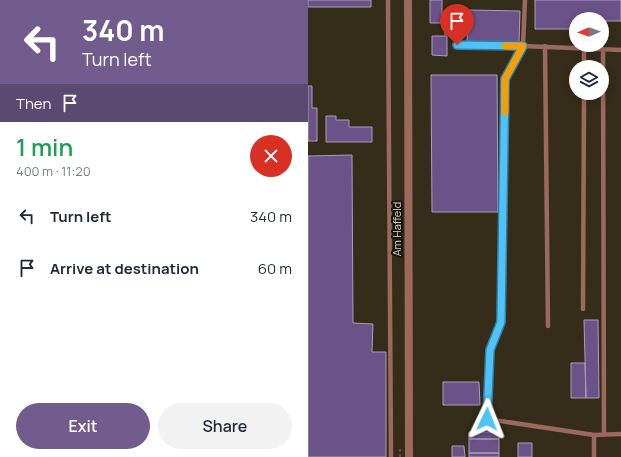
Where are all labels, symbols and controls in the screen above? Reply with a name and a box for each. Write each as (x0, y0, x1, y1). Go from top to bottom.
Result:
pin (440, 4, 474, 45)
icon: arrive (446, 10, 468, 32)
text: 340 m (82, 11, 165, 49)
north arrow (569, 12, 609, 52)
map controls (569, 12, 609, 100)
icon: left (16, 16, 68, 68)
text: Turn left (82, 47, 152, 71)
button: layers (569, 60, 609, 100)
icon: arrive (59, 92, 81, 114)
text: Then (16, 93, 51, 114)
text: 1 min (16, 130, 73, 163)
button: close (250, 135, 292, 177)
text: 400 m · 11:20 (16, 162, 91, 180)
street label: Am Haffeld (389, 202, 404, 256)
icon: left (16, 205, 38, 227)
text: Turn left (50, 206, 112, 227)
text: 340 m (250, 206, 292, 227)
icon: arrive (16, 257, 38, 279)
text: Arrive at destination (50, 258, 199, 279)
text: 60 m (258, 258, 292, 279)
position arrow (466, 398, 508, 440)
button: Exit (16, 403, 150, 449)
button: Share (158, 403, 292, 449)

